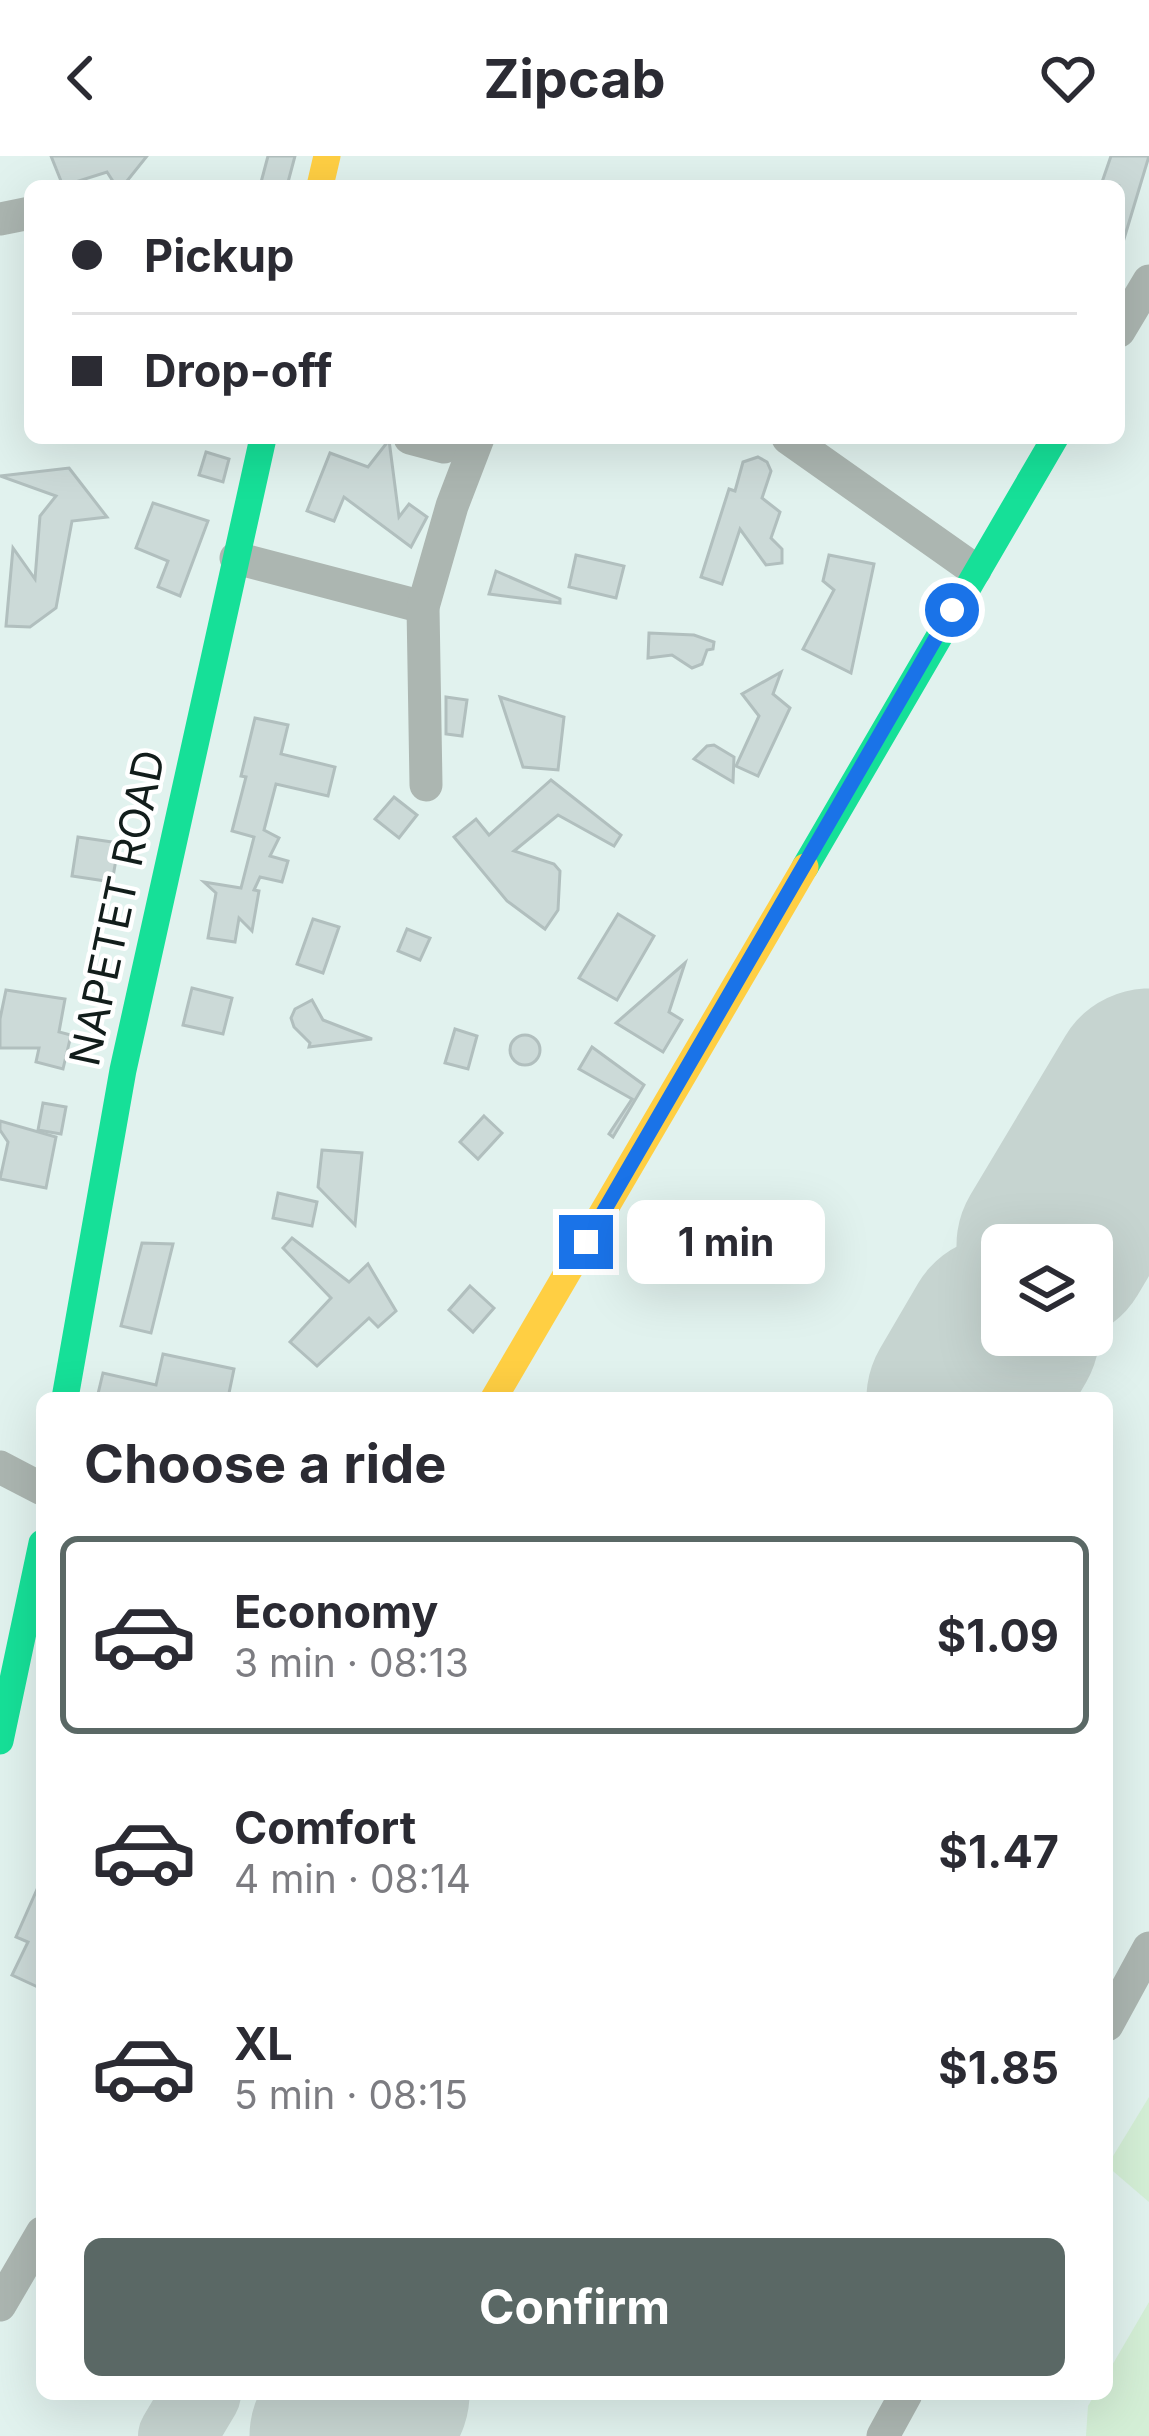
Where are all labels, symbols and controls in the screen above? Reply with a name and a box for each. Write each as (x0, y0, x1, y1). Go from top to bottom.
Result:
icon: back (48, 45, 114, 111)
icon: heart (1035, 45, 1101, 111)
text: Zipcab (483, 46, 666, 111)
text: Pickup (144, 228, 294, 283)
text: Drop-off (144, 343, 332, 398)
route start (925, 583, 979, 637)
street label: NAPETET ROAD (58, 746, 175, 1070)
callout: 1 min (628, 1200, 826, 1284)
route end (559, 1215, 613, 1269)
text: 1 min (678, 1218, 774, 1265)
map controls (981, 1224, 1113, 1356)
button: layers (981, 1224, 1113, 1356)
text: Choose a ride (84, 1431, 446, 1496)
icon: car (90, 1581, 198, 1689)
text: Economy (234, 1584, 438, 1639)
text: $1.09 (937, 1608, 1059, 1663)
text: 3 min · 08:13 (234, 1639, 469, 1686)
icon: car (90, 1797, 198, 1905)
text: Comfort (234, 1800, 416, 1855)
text: $1.47 (939, 1824, 1059, 1879)
text: 4 min · 08:14 (234, 1855, 471, 1902)
icon: car (90, 2013, 198, 2121)
text: XL (234, 2016, 293, 2071)
text: $1.85 (938, 2040, 1059, 2095)
text: 5 min · 08:15 (234, 2071, 468, 2118)
button: Confirm (84, 2238, 1065, 2376)

